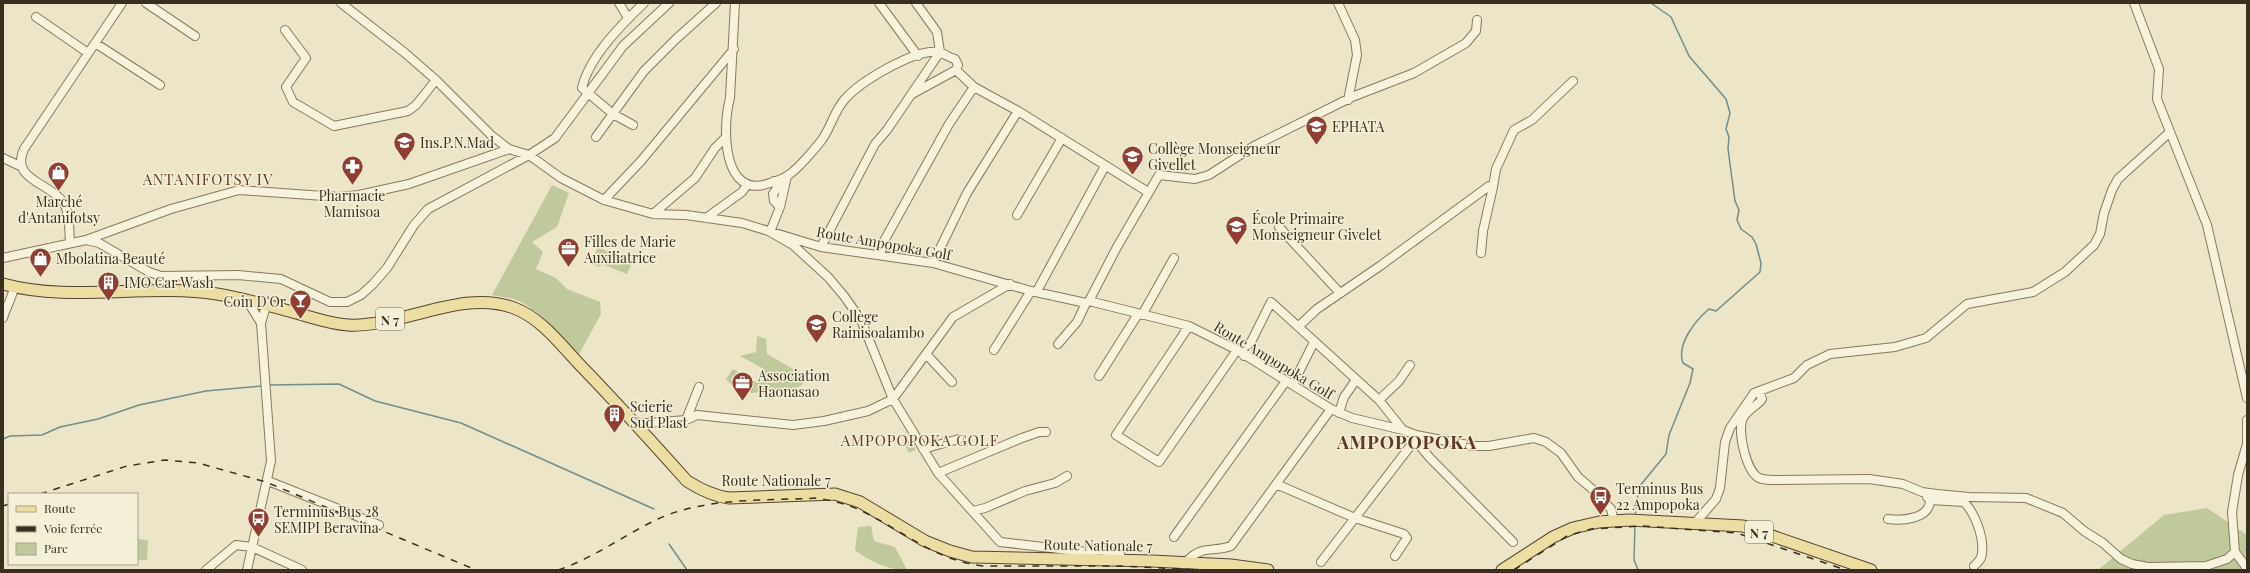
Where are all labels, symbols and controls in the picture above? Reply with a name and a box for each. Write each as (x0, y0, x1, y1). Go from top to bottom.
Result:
school or university icon: EPHATA (1303, 113, 1329, 146)
place label: EPHATA (1332, 117, 1384, 136)
school or university icon: Ins.P.N.Mad (392, 129, 418, 162)
place label: Ins.P.N.Mad (420, 133, 494, 152)
place label: Collège Monseigneur Givellet (1148, 139, 1281, 174)
school or university icon: Collège Monseigneur Givellet (1120, 143, 1146, 176)
pharmacy icon: Pharmacie Mamisoa (339, 154, 365, 187)
shop icon: Marché d'Antanifotsy (46, 160, 72, 193)
district label: ANTANIFOTSY IV (142, 169, 273, 189)
place label: Pharmacie Mamisoa (319, 186, 385, 221)
place label: Marché d'Antanifotsy (18, 192, 100, 227)
place label: École Primaire Monseigneur Givelet (1252, 209, 1383, 244)
school or university icon: École Primaire Monseigneur Givelet (1224, 213, 1250, 246)
street label: Route Ampopoka Golf (815, 222, 954, 264)
place label: Filles de Marie Auxiliatrice (583, 232, 676, 267)
office icon: Filles de Marie Auxiliatrice (555, 236, 581, 269)
shop icon: Mbolatina Beauté (27, 245, 53, 278)
place label: Mbolatina Beauté (56, 249, 165, 268)
building icon: IMO Car Wash (95, 269, 121, 302)
place label: IMO Car Wash (124, 273, 214, 292)
bar icon: Coin D'Or (288, 288, 314, 321)
place label: Coin D'Or (223, 292, 287, 311)
place label: Collège Rainisoalambo (832, 307, 925, 342)
road number: N 7 (376, 308, 404, 330)
school or university icon: Collège Rainisoalambo (804, 311, 830, 344)
street label: Route Ampopoka Golf (1211, 317, 1339, 404)
place label: Association Haonasao (757, 366, 831, 401)
office icon: Association Haonasao (729, 370, 755, 403)
place label: Scierie Sud Plast (630, 397, 689, 432)
building icon: Scierie Sud Plast (602, 401, 628, 434)
district label: AMPOPOPOKA GOLF (840, 430, 999, 450)
district label: AMPOPOPOKA (1336, 430, 1477, 454)
street label: Route Nationale 7 (721, 471, 831, 490)
place label: Terminus Bus 22 Ampopoka (1616, 479, 1703, 514)
bus stop icon: Terminus Bus 22 Ampopoka (1587, 483, 1613, 516)
legend (8, 493, 138, 565)
text: Route (44, 500, 76, 516)
place label: Terminus Bus 28 SEMIPI Beravina (274, 502, 379, 537)
bus stop icon: Terminus Bus 28 SEMIPI Beravina (245, 506, 271, 539)
text: Voie ferrée (43, 520, 102, 536)
road number: N 7 (1745, 521, 1773, 543)
street label: Route Nationale 7 (1043, 535, 1153, 555)
text: Parc (44, 540, 68, 556)

